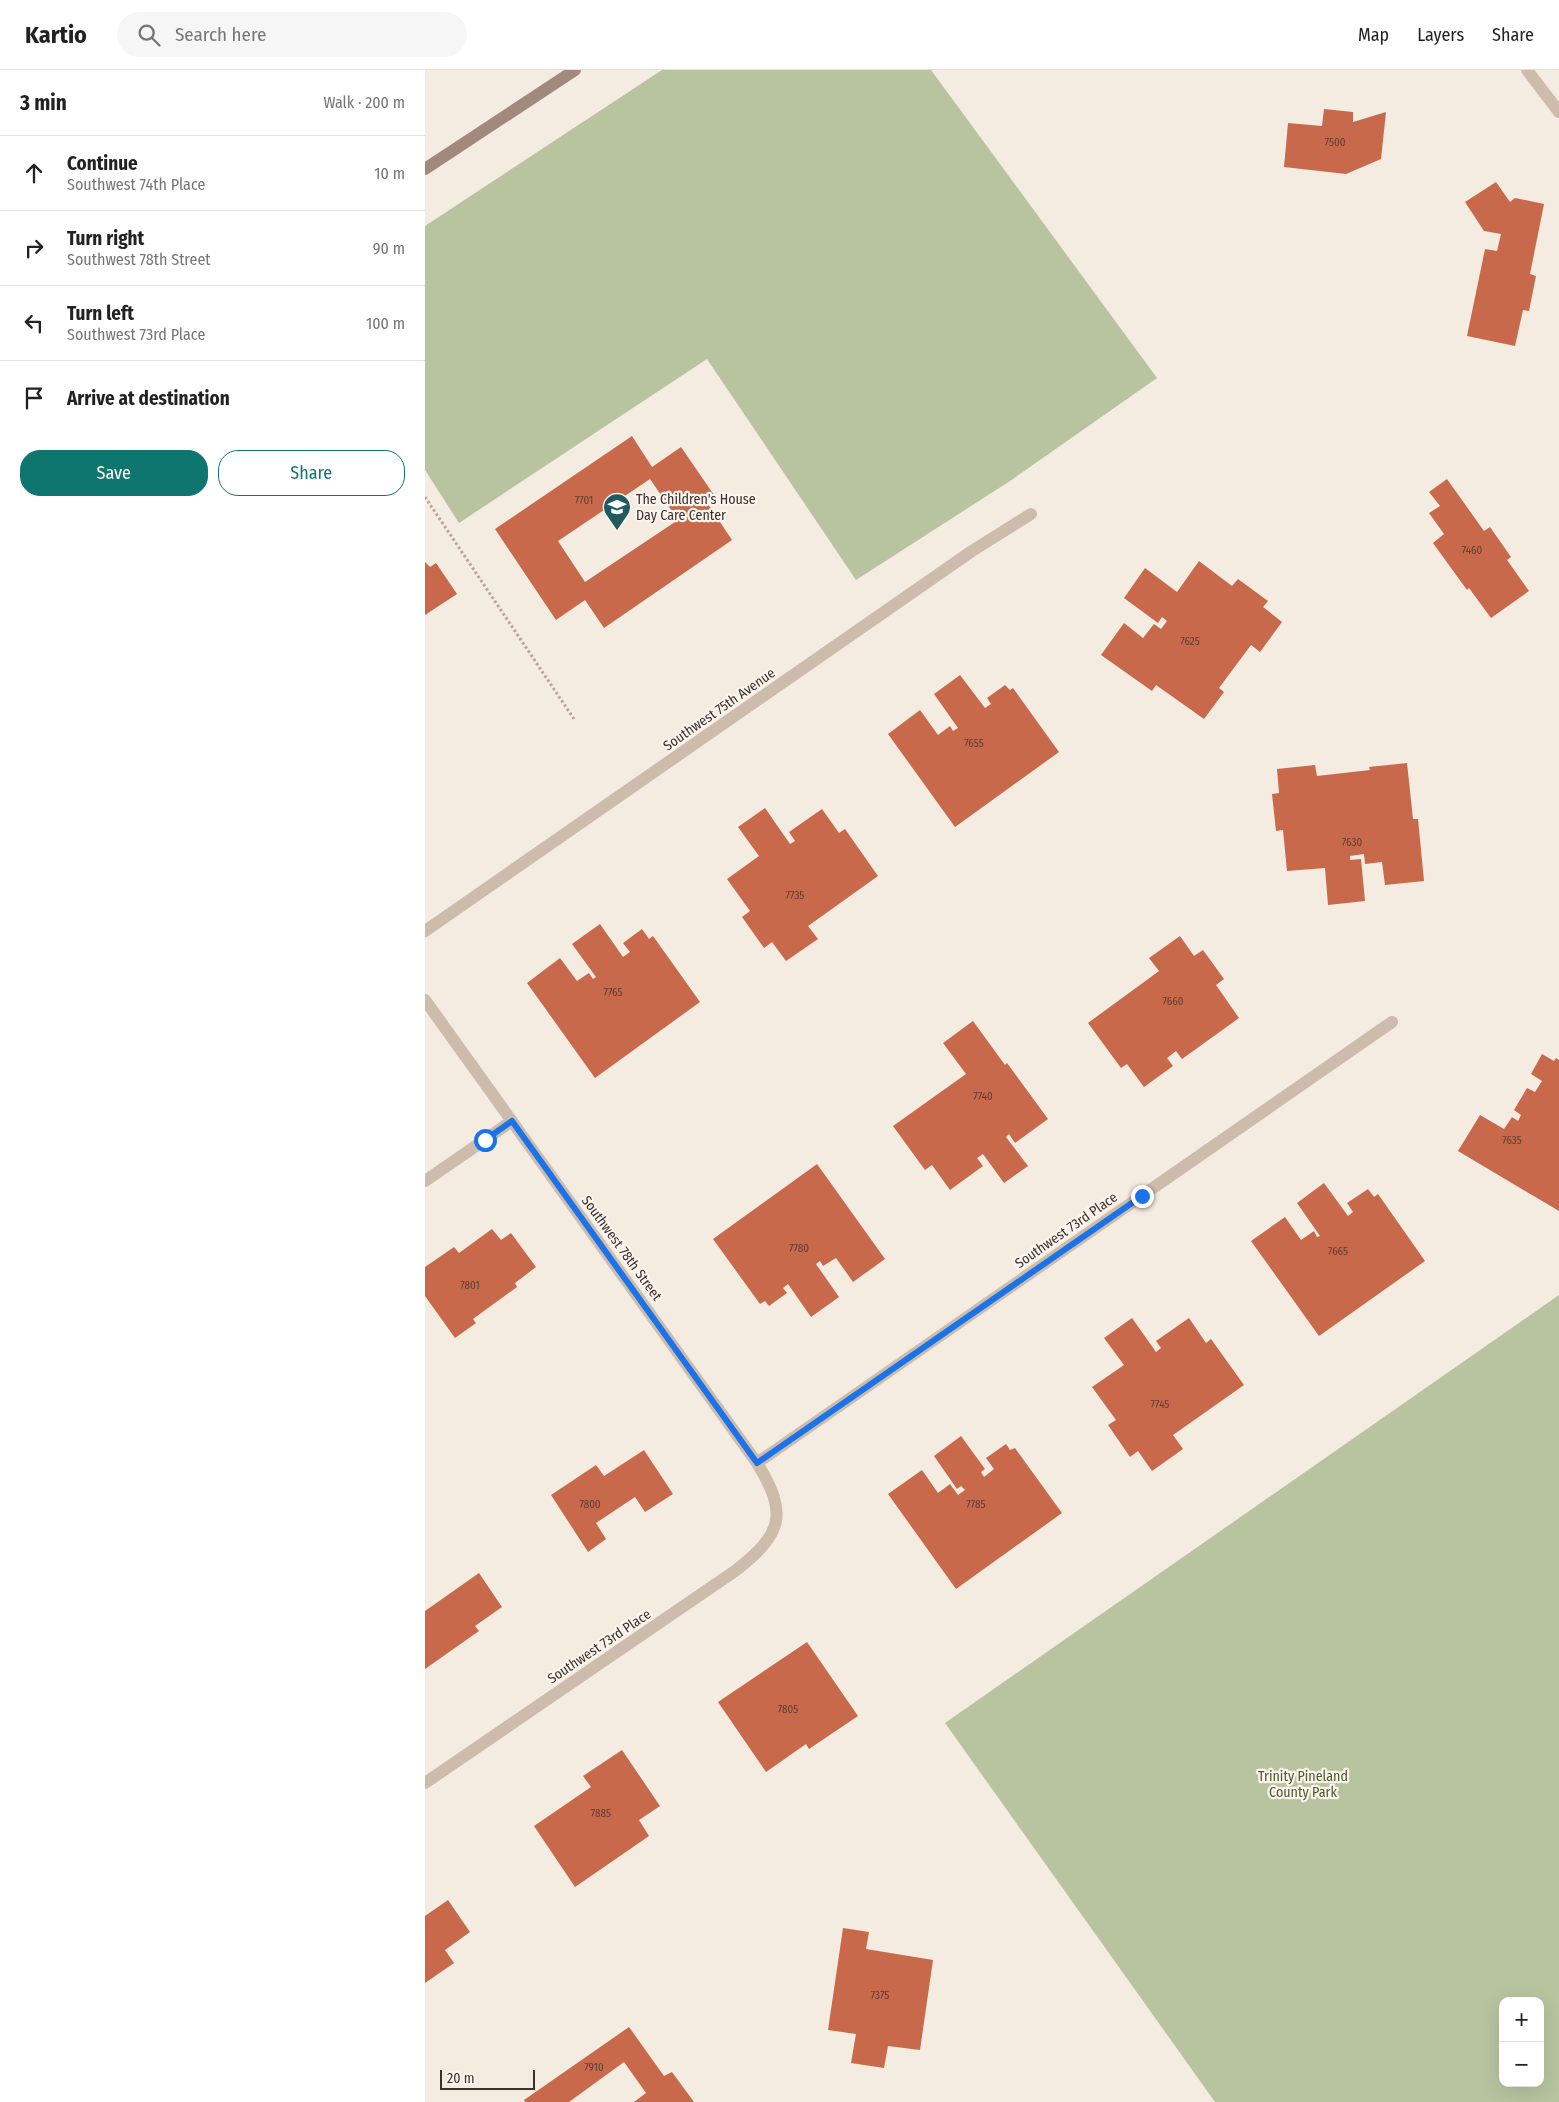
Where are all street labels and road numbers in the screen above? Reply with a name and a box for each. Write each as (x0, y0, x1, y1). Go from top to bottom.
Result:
street label: Southwest 75th Avenue (660, 664, 779, 754)
street label: Southwest 73rd Place (1012, 1189, 1121, 1272)
street label: Southwest 78th Street (578, 1192, 666, 1304)
street label: Southwest 73rd Place (544, 1605, 654, 1687)

